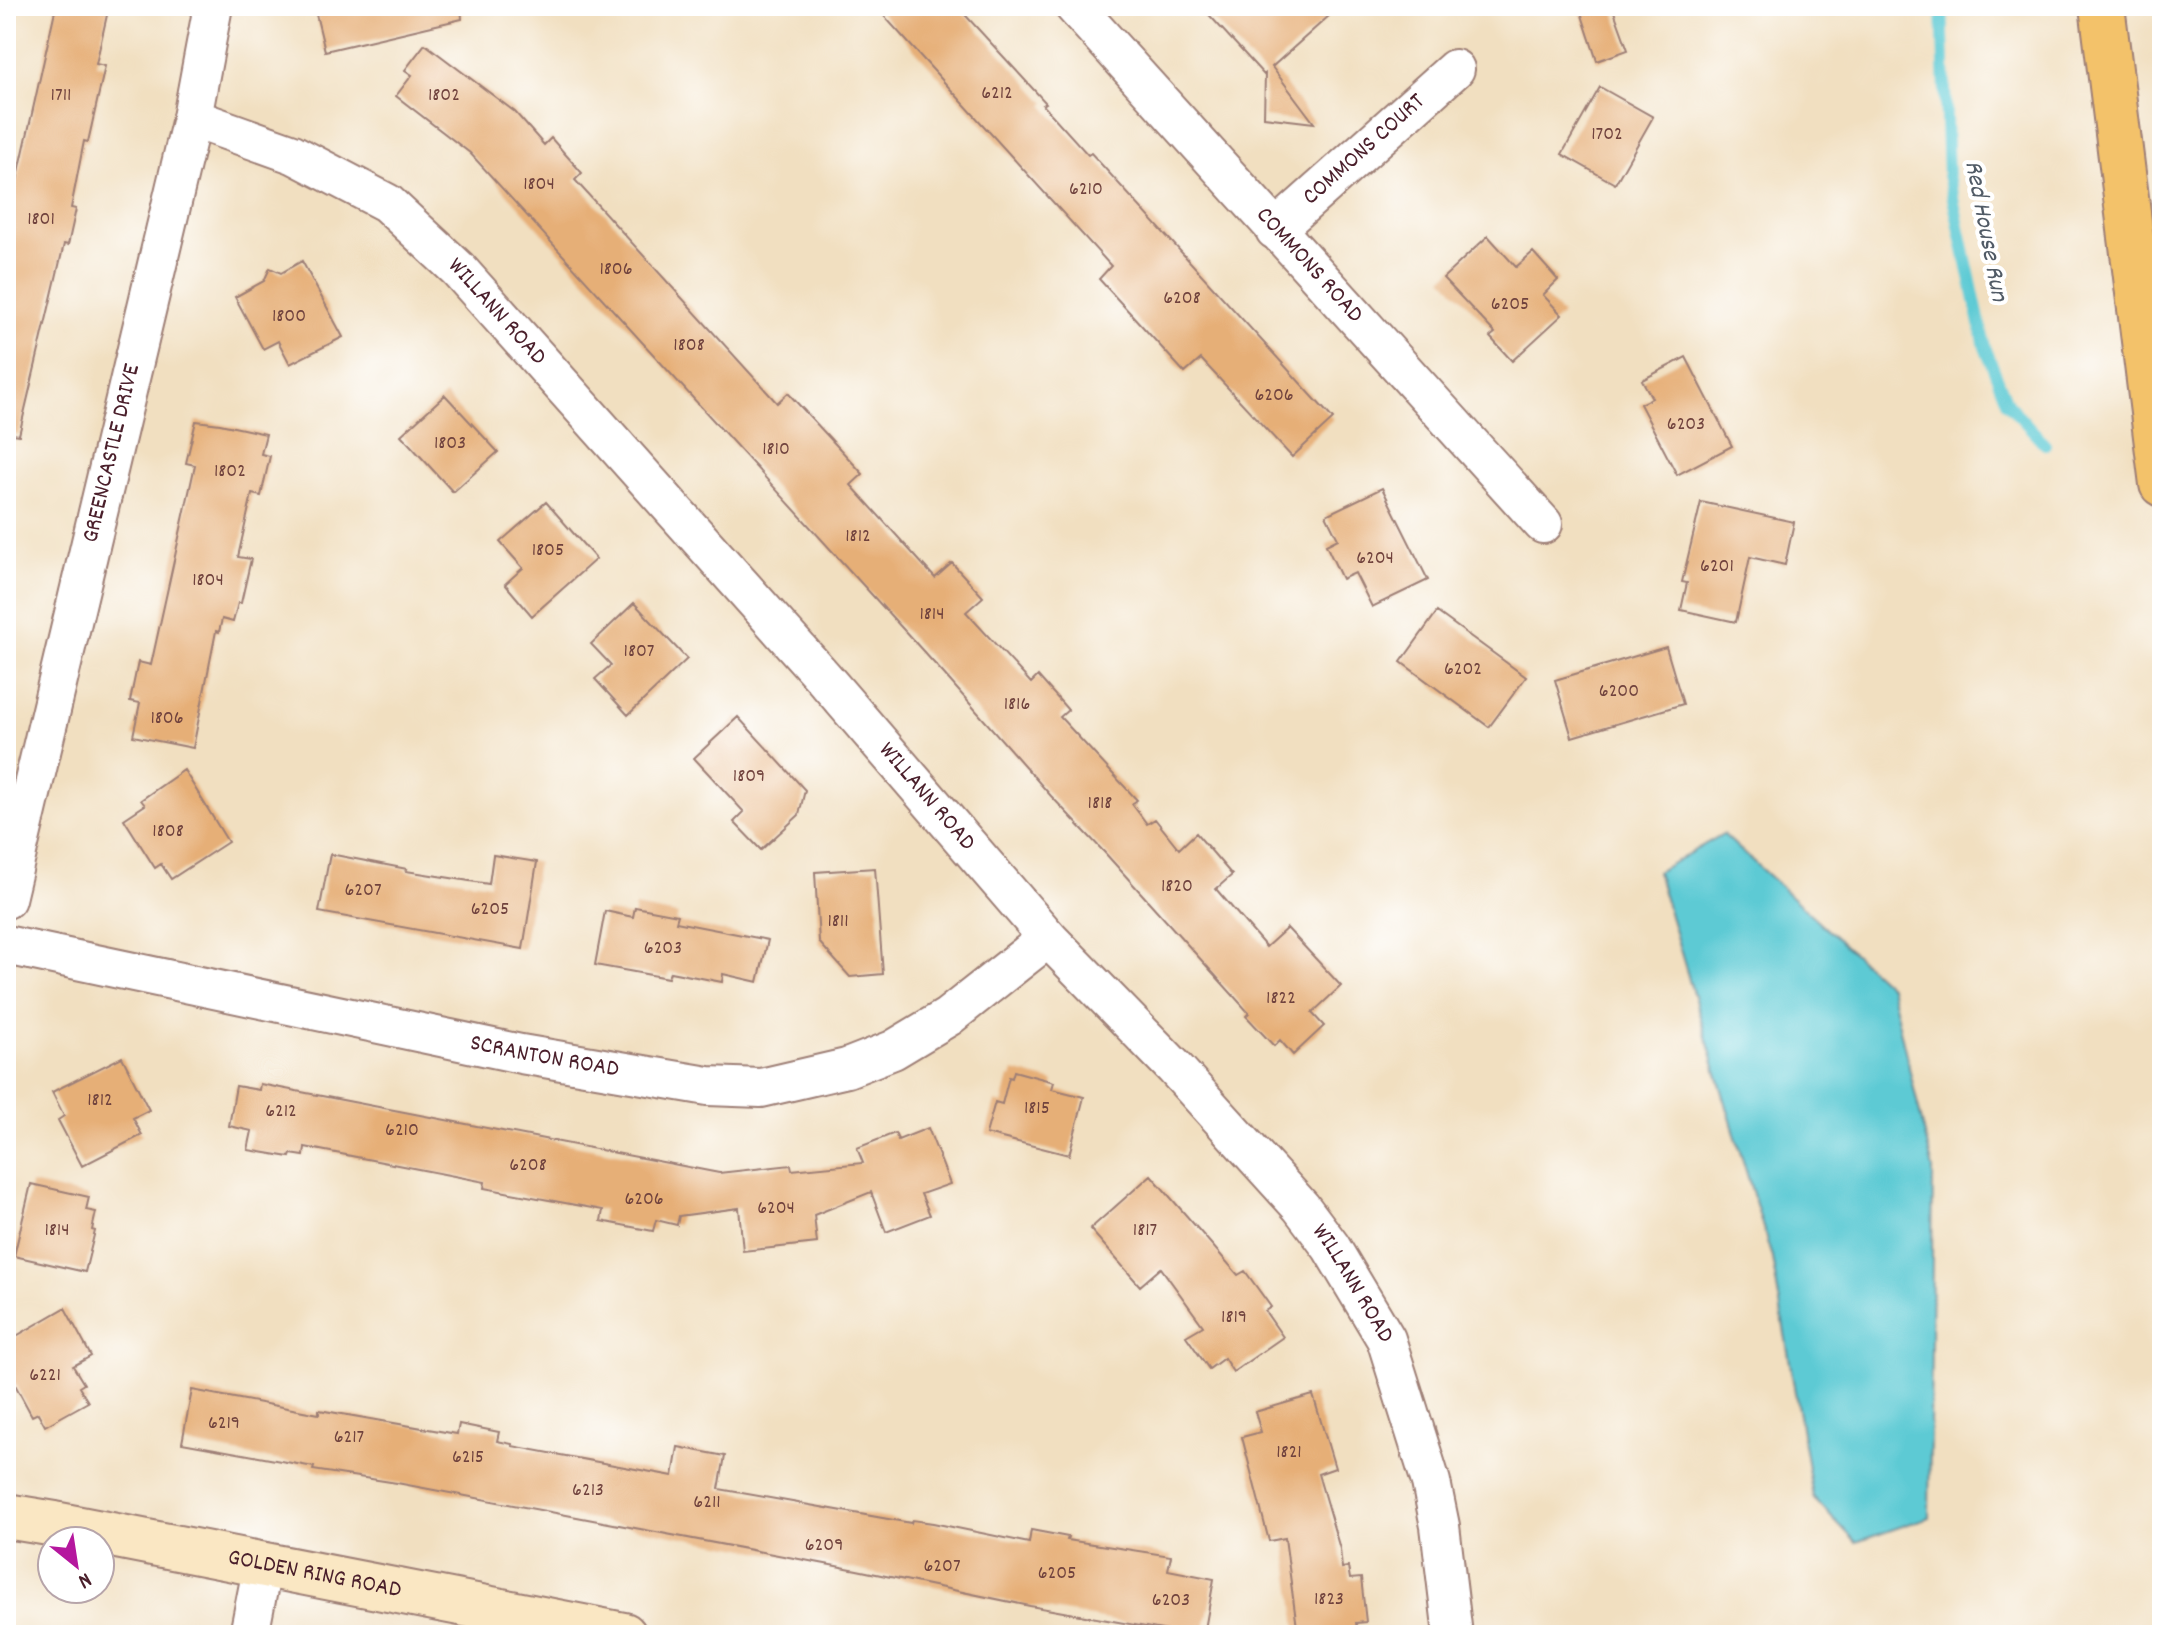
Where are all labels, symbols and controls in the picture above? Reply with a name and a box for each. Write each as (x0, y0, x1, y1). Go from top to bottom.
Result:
house number: 6212 (981, 80, 1013, 108)
house number: 1711 (51, 82, 71, 110)
house number: 1802 (428, 82, 460, 110)
street label: COMMONS COURT (1296, 86, 1433, 214)
house number: 1702 (1591, 121, 1623, 149)
water label: Red House Run (1953, 157, 2017, 305)
house number: 1804 (523, 171, 555, 199)
house number: 6210 (1069, 176, 1103, 204)
street label: COMMONS ROAD (1247, 200, 1371, 331)
house number: 1801 (27, 206, 55, 234)
street label: WILLANN ROAD (440, 250, 554, 373)
house number: 1806 (599, 256, 633, 284)
house number: 6208 (1163, 285, 1201, 313)
house number: 6205 (1491, 291, 1529, 319)
house number: 1800 (272, 303, 306, 331)
house number: 1808 (673, 332, 705, 360)
street label: GREENCASTLE DRIVE (74, 360, 150, 546)
house number: 6206 (1254, 382, 1294, 410)
house number: 6203 (1667, 411, 1705, 439)
house number: 1803 (434, 430, 466, 458)
house number: 1810 (762, 436, 790, 464)
house number: 1802 (214, 458, 246, 486)
house number: 1812 (845, 523, 871, 551)
house number: 1805 (532, 537, 564, 565)
house number: 6204 (1356, 545, 1394, 573)
house number: 6201 (1700, 553, 1734, 581)
house number: 1804 (192, 567, 224, 595)
house number: 1814 (919, 601, 945, 629)
house number: 1807 (624, 638, 654, 666)
house number: 6202 (1444, 656, 1482, 684)
house number: 6200 (1599, 678, 1639, 706)
house number: 1816 (1004, 691, 1030, 719)
house number: 1806 (150, 705, 184, 733)
street label: WILLANN ROAD (870, 735, 983, 859)
house number: 1809 (733, 763, 765, 791)
house number: 1818 (1088, 790, 1112, 818)
house number: 1808 (152, 818, 184, 846)
house number: 1820 (1161, 873, 1193, 901)
house number: 6207 (344, 877, 382, 905)
house number: 6205 (471, 896, 509, 924)
house number: 1811 (827, 908, 849, 936)
house number: 6203 (644, 935, 682, 963)
house number: 1822 (1266, 985, 1296, 1013)
street label: SCRANTON ROAD (467, 1027, 621, 1087)
house number: 1812 (87, 1087, 113, 1115)
house number: 1815 (1024, 1095, 1050, 1123)
house number: 6212 (265, 1098, 297, 1126)
house number: 6210 (385, 1117, 419, 1145)
house number: 6208 (509, 1152, 547, 1180)
house number: 6206 (624, 1186, 664, 1214)
house number: 6204 (757, 1195, 795, 1223)
house number: 1814 (44, 1217, 70, 1245)
house number: 1817 (1133, 1217, 1157, 1245)
street label: WILLANN ROAD (1303, 1217, 1402, 1350)
house number: 1819 (1221, 1304, 1247, 1332)
house number: 6221 (29, 1362, 61, 1390)
house number: 6219 (208, 1410, 240, 1438)
house number: 6217 (334, 1424, 364, 1452)
house number: 1821 (1276, 1439, 1302, 1467)
house number: 6215 (452, 1444, 484, 1472)
house number: 6213 (572, 1477, 604, 1505)
house number: 6211 (693, 1489, 721, 1517)
north arrow (36, 1525, 116, 1605)
house number: 6209 (805, 1532, 843, 1560)
street label: GOLDEN RING ROAD (225, 1541, 404, 1608)
house number: 6207 (923, 1553, 961, 1581)
house number: 6205 (1038, 1560, 1076, 1588)
text: N (72, 1563, 97, 1595)
house number: 1823 (1314, 1586, 1344, 1614)
house number: 6203 (1152, 1587, 1190, 1615)

